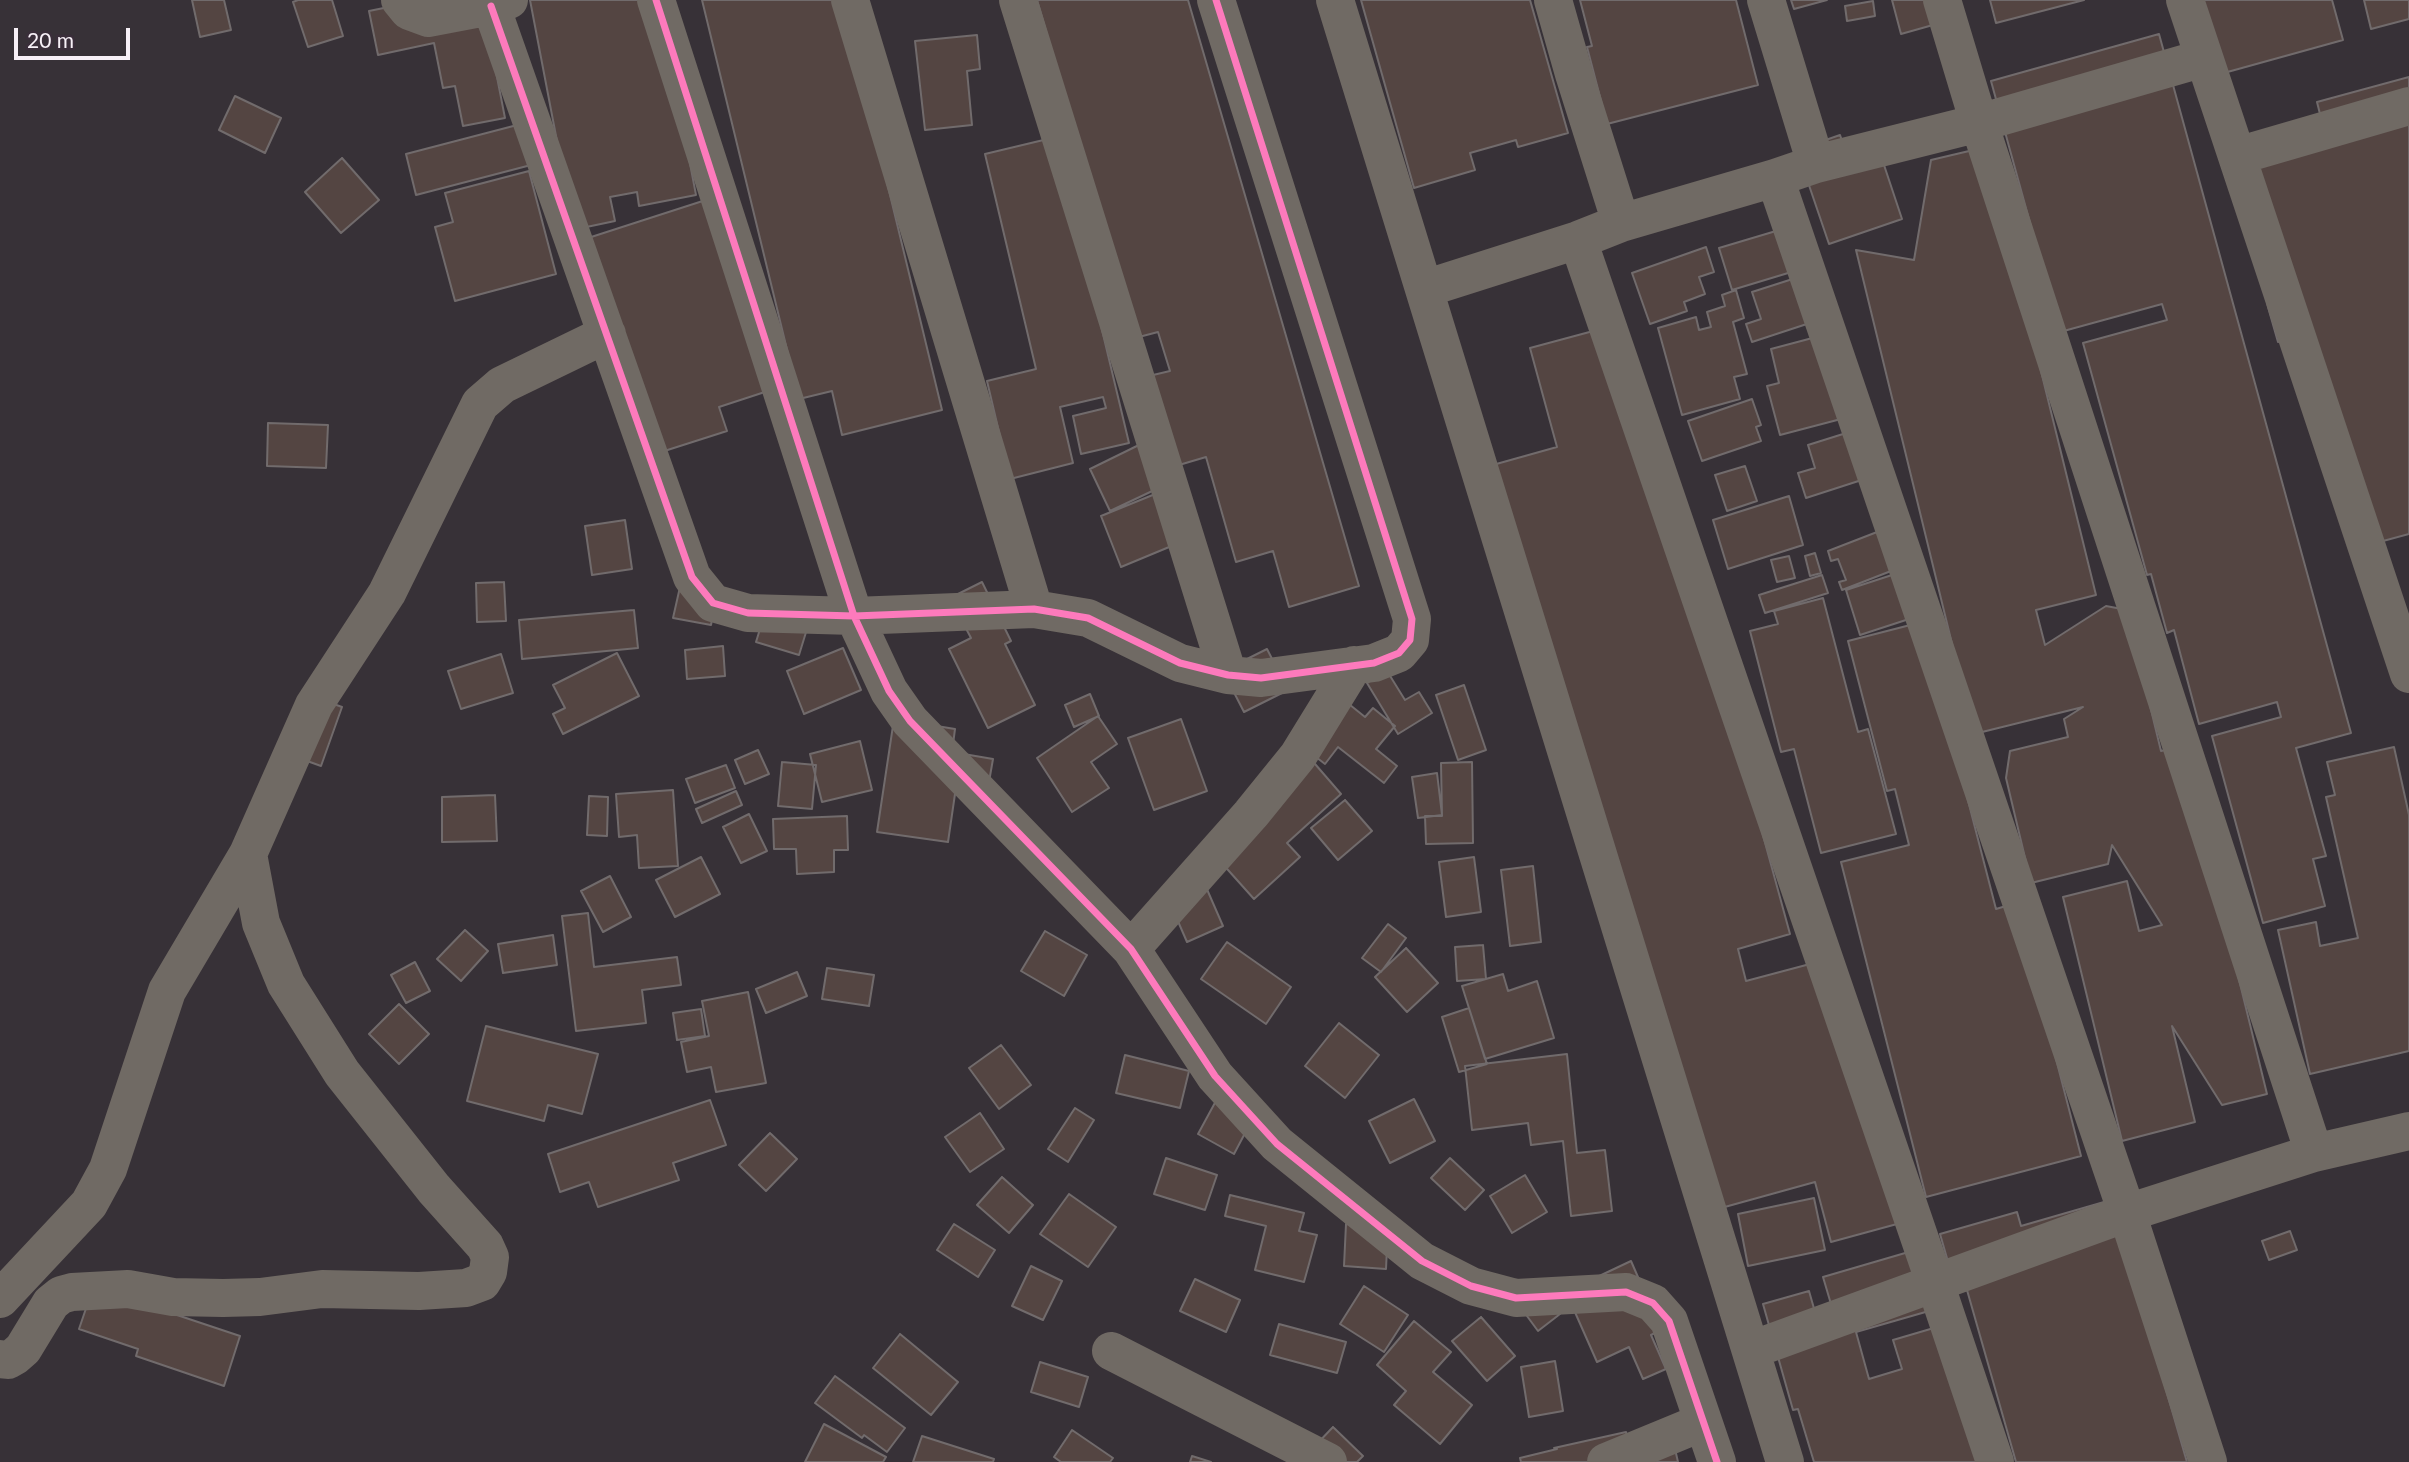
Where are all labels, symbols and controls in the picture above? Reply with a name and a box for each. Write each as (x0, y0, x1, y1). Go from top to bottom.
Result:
scale bar (18, 14, 133, 58)
text: 20 m (27, 27, 74, 52)

